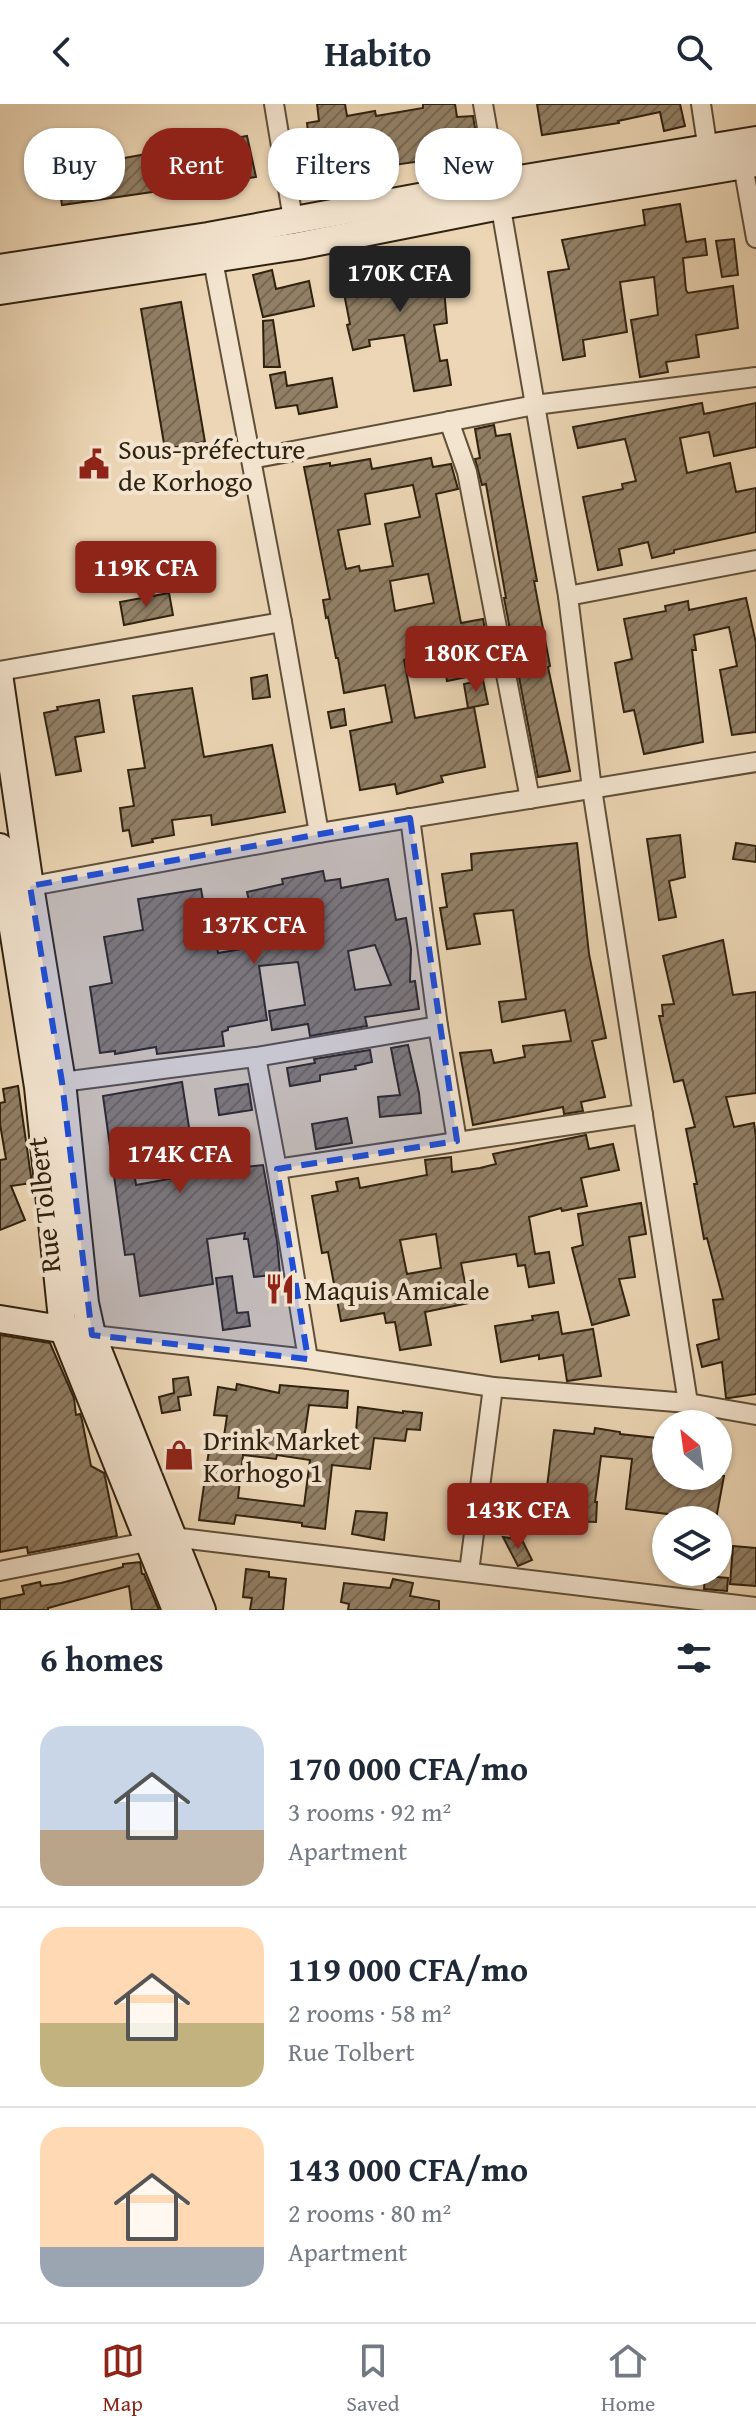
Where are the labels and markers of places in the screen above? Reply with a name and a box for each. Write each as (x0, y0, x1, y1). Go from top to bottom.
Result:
pin: 170K CFA (317, 246, 483, 314)
place label: Sous-préfecture de Korhogo (118, 428, 305, 501)
public building icon: Sous-préfecture de Korhogo (77, 447, 111, 481)
pin: 119K CFA (63, 541, 229, 609)
pin: 180K CFA (393, 626, 559, 694)
pin: 137K CFA (171, 898, 337, 966)
pin: 174K CFA (97, 1127, 263, 1195)
place label: Maquis Amicale (304, 1269, 490, 1310)
restaurant icon: Maquis Amicale (263, 1272, 297, 1306)
place label: Drink Market Korhogo 1 (203, 1419, 360, 1492)
shop icon: Drink Market Korhogo 1 (162, 1438, 196, 1472)
pin: 143K CFA (435, 1483, 601, 1551)

